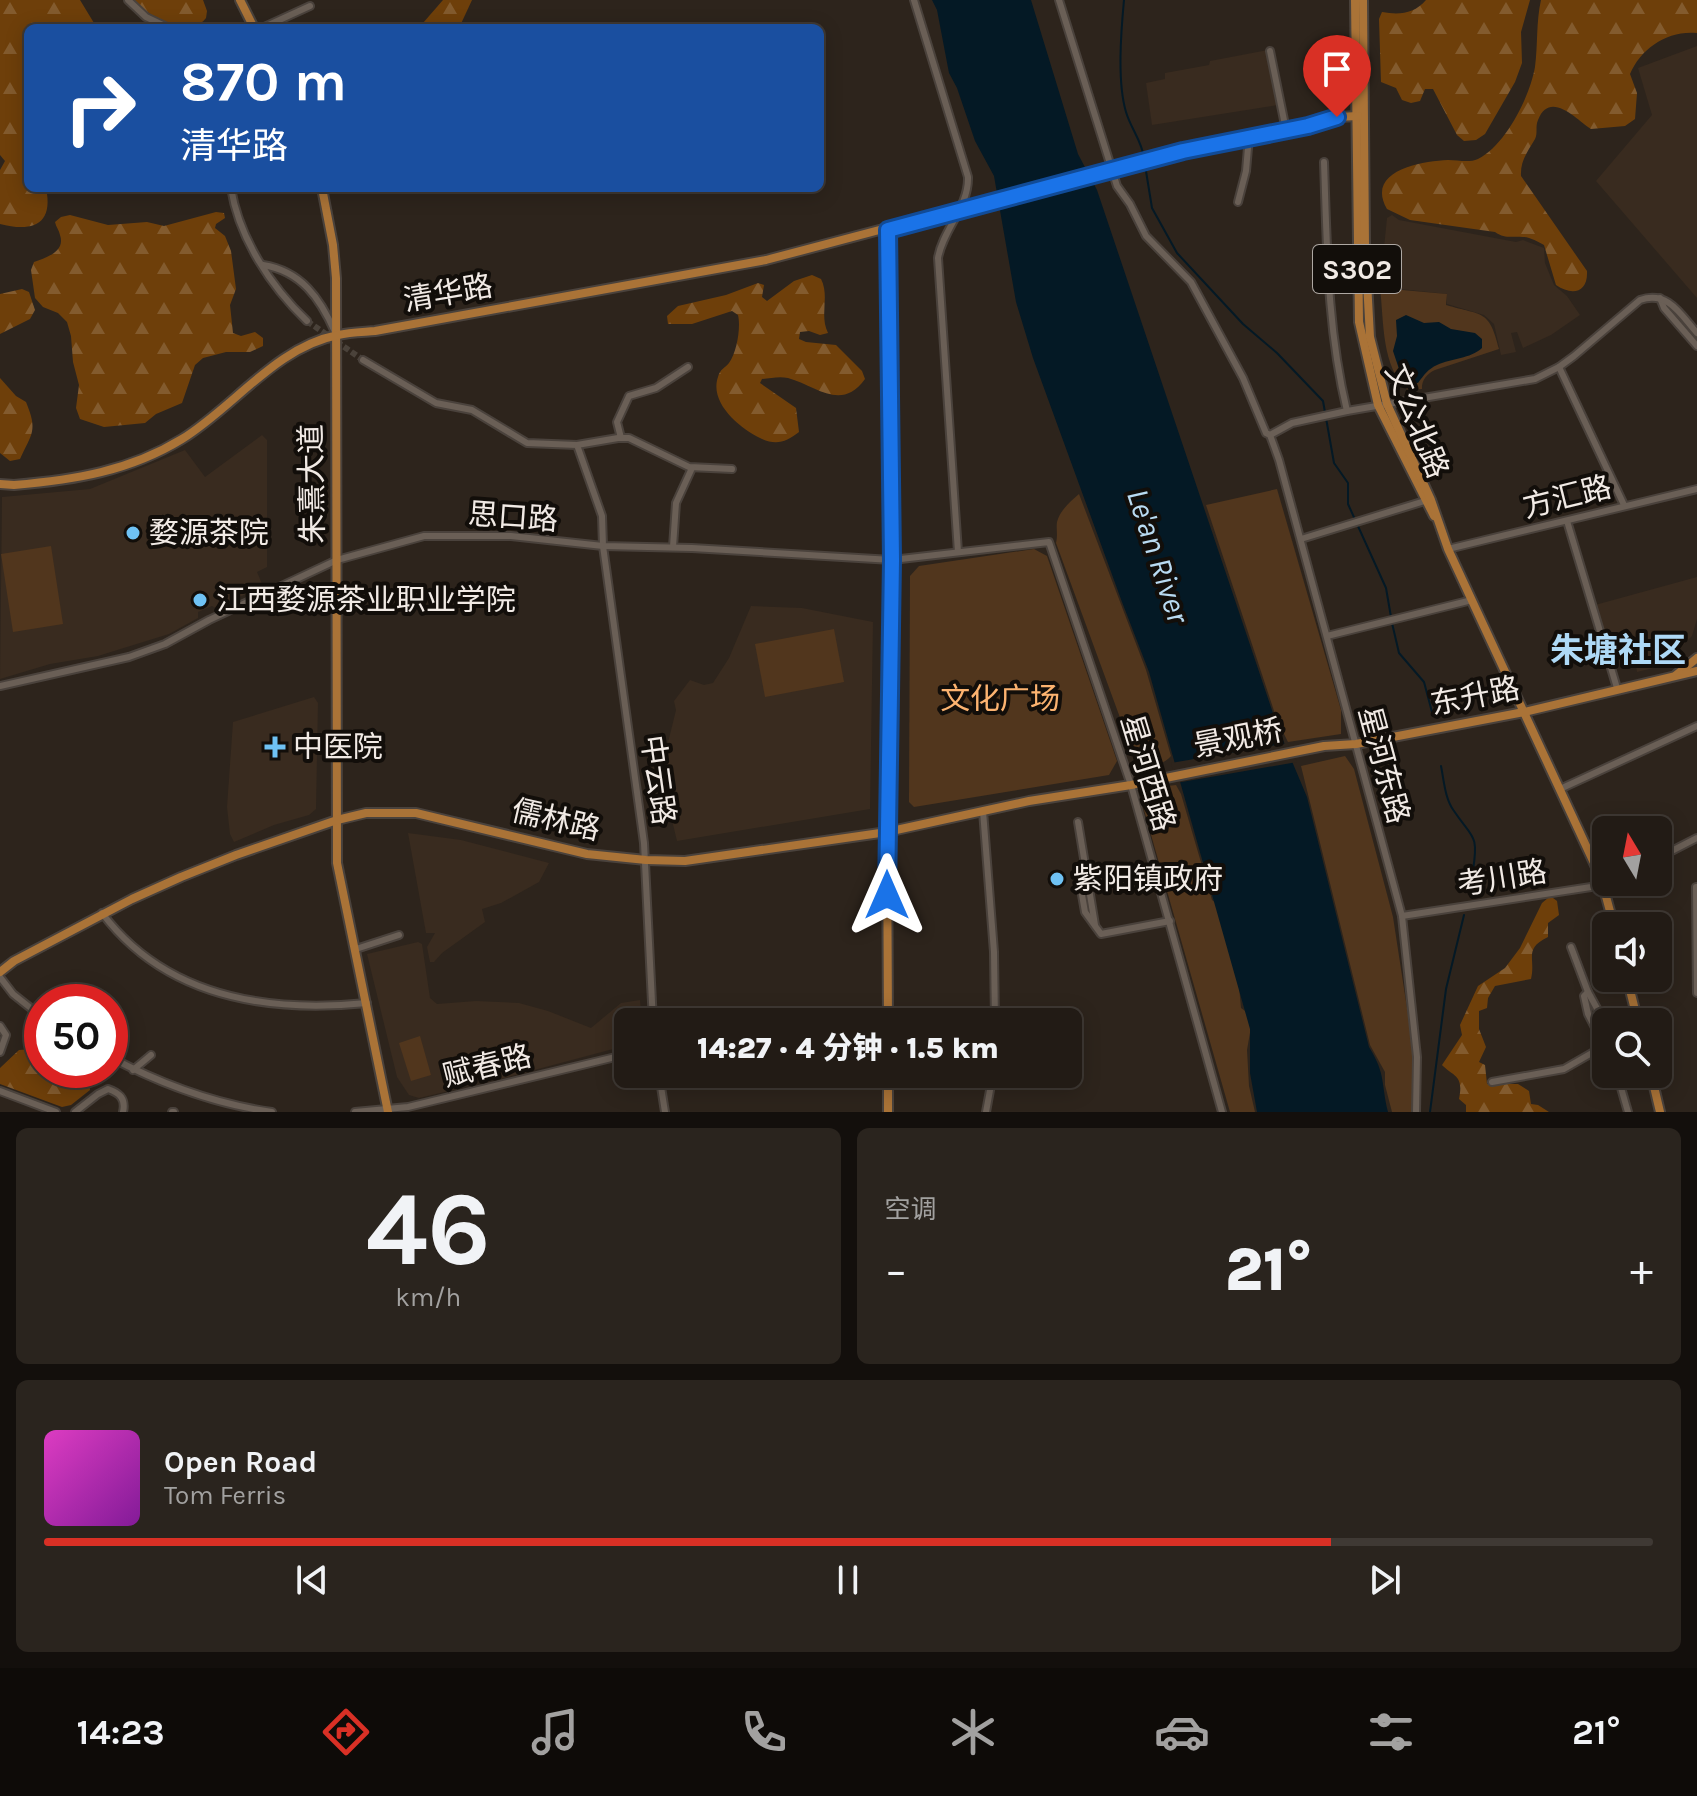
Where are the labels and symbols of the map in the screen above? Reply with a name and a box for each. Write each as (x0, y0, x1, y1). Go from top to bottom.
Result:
pin (1303, 35, 1371, 117)
road number: S302 (1313, 245, 1401, 293)
street label: 清华路 (401, 267, 495, 319)
street label: 文公北路 (1378, 359, 1456, 483)
street label: 朱熹大道 (293, 424, 331, 544)
street label: 方汇路 (1519, 469, 1615, 525)
water label: Le'an River (1119, 484, 1197, 629)
street label: 思口路 (467, 496, 559, 538)
place label: 婺源茶院 (149, 515, 269, 551)
marker: 婺源茶院 (124, 524, 142, 542)
place label: 江西婺源茶业职业学院 (216, 582, 516, 618)
marker: 江西婺源茶业职业学院 (191, 591, 209, 609)
district label: 朱塘社区 (1550, 631, 1686, 671)
street label: 东升路 (1427, 670, 1523, 722)
park label: 文化广场 (940, 681, 1060, 717)
street label: 星河东路 (1351, 702, 1417, 828)
street label: 星河西路 (1113, 710, 1183, 836)
street label: 景观桥 (1190, 712, 1286, 764)
place label: 中医院 (293, 729, 383, 765)
street label: 中云路 (634, 733, 682, 827)
marker: 中医院 (264, 736, 286, 758)
street label: 儒林路 (508, 792, 604, 848)
north arrow (1592, 816, 1672, 896)
position arrow (845, 853, 929, 937)
street label: 考川路 (1455, 853, 1549, 903)
place label: 紫阳镇政府 (1073, 861, 1223, 897)
marker: 紫阳镇政府 (1048, 870, 1066, 888)
speed limit sign: 50 (24, 984, 128, 1088)
street label: 赋春路 (439, 1038, 535, 1094)

